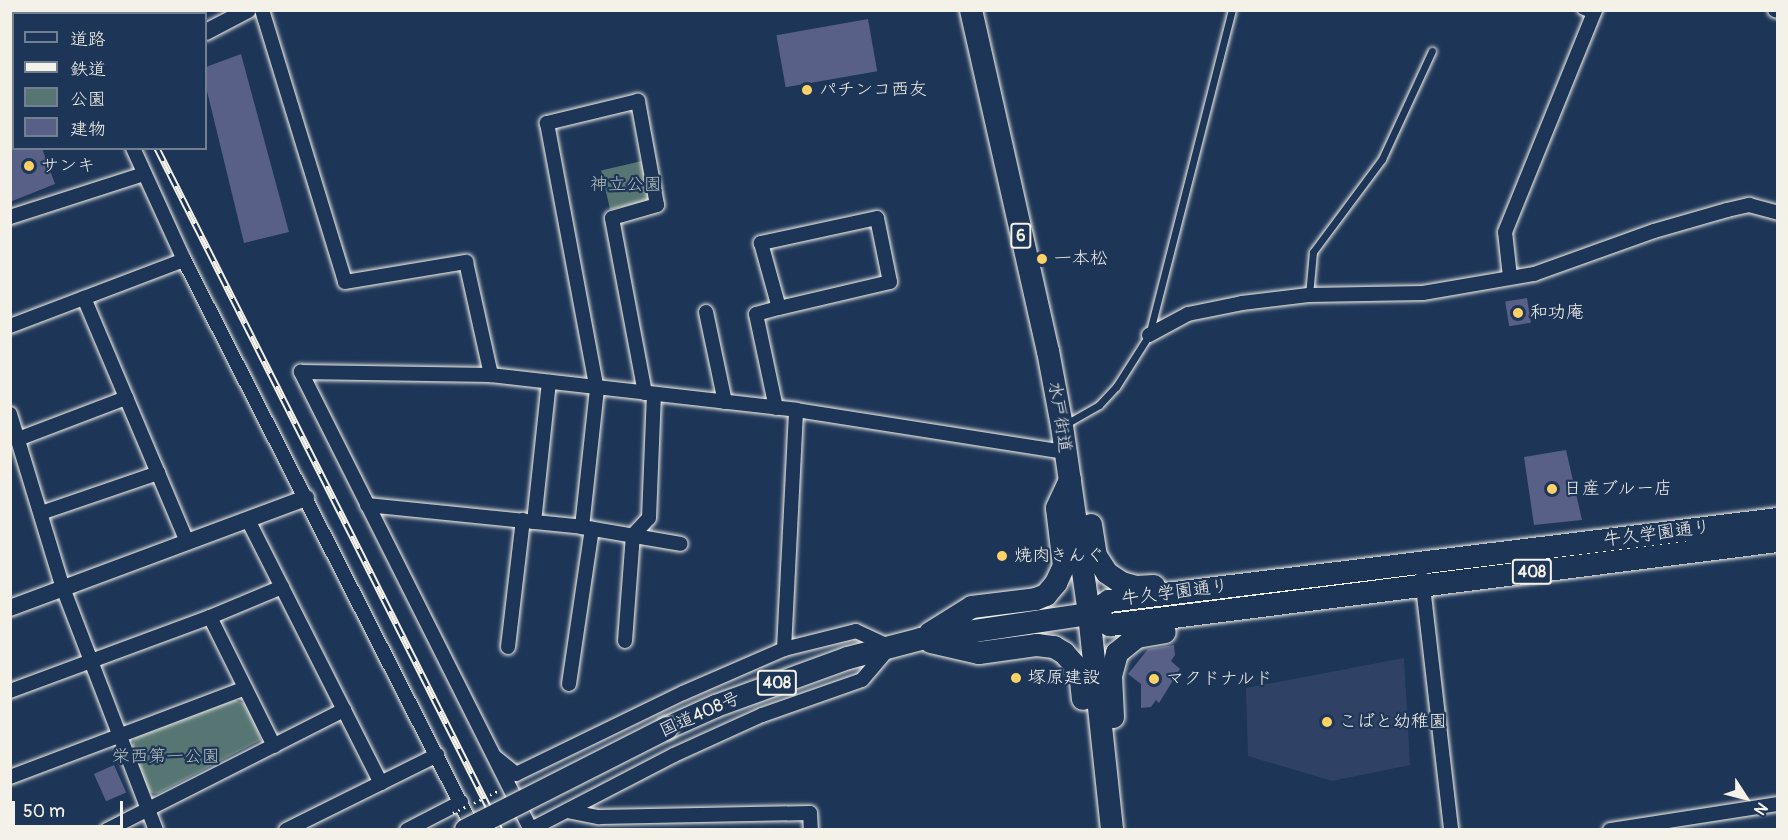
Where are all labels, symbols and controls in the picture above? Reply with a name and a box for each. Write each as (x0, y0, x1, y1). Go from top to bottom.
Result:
legend (12, 12, 207, 150)
text: 道路 (70, 28, 106, 51)
text: 鉄道 (70, 58, 106, 81)
place label: パチンコ西友 (819, 79, 927, 101)
marker: パチンコ西友 (800, 83, 814, 97)
text: 公園 (70, 88, 106, 111)
text: 建物 (70, 118, 106, 141)
place label: サンキ (41, 155, 95, 177)
marker: サンキ (22, 159, 36, 173)
park label: 神立公園 (590, 174, 662, 196)
road number: 6 (1009, 223, 1033, 249)
place label: 一本松 (1054, 248, 1108, 270)
marker: 一本松 (1035, 252, 1049, 266)
place label: 和功庵 (1530, 302, 1584, 324)
marker: 和功庵 (1511, 306, 1525, 320)
street label: 水戸街道 (1043, 380, 1075, 454)
place label: 日産ブルー店 (1564, 478, 1673, 500)
marker: 日産ブルー店 (1545, 482, 1559, 496)
street label: 牛久学園通り (1602, 517, 1712, 551)
place label: 焼肉きんぐ (1014, 545, 1104, 567)
marker: 焼肉きんぐ (995, 549, 1009, 563)
road number: 408 (1511, 559, 1553, 585)
street label: 牛久学園通り (1120, 576, 1230, 610)
place label: 塚原建設 (1028, 667, 1100, 689)
place label: マクドナルド (1166, 668, 1274, 690)
road number: 408 (756, 670, 798, 696)
marker: 塚原建設 (1009, 671, 1023, 685)
marker: マクドナルド (1147, 672, 1161, 686)
street label: 国道408号 (656, 688, 744, 742)
place label: こばと幼稚園 (1339, 711, 1447, 733)
marker: こばと幼稚園 (1320, 715, 1334, 729)
park label: 栄西第一公園 (112, 746, 220, 768)
north arrow (1716, 768, 1776, 828)
scale bar (15, 789, 126, 827)
text: N (1749, 798, 1772, 819)
text: 50 m (23, 800, 65, 823)

